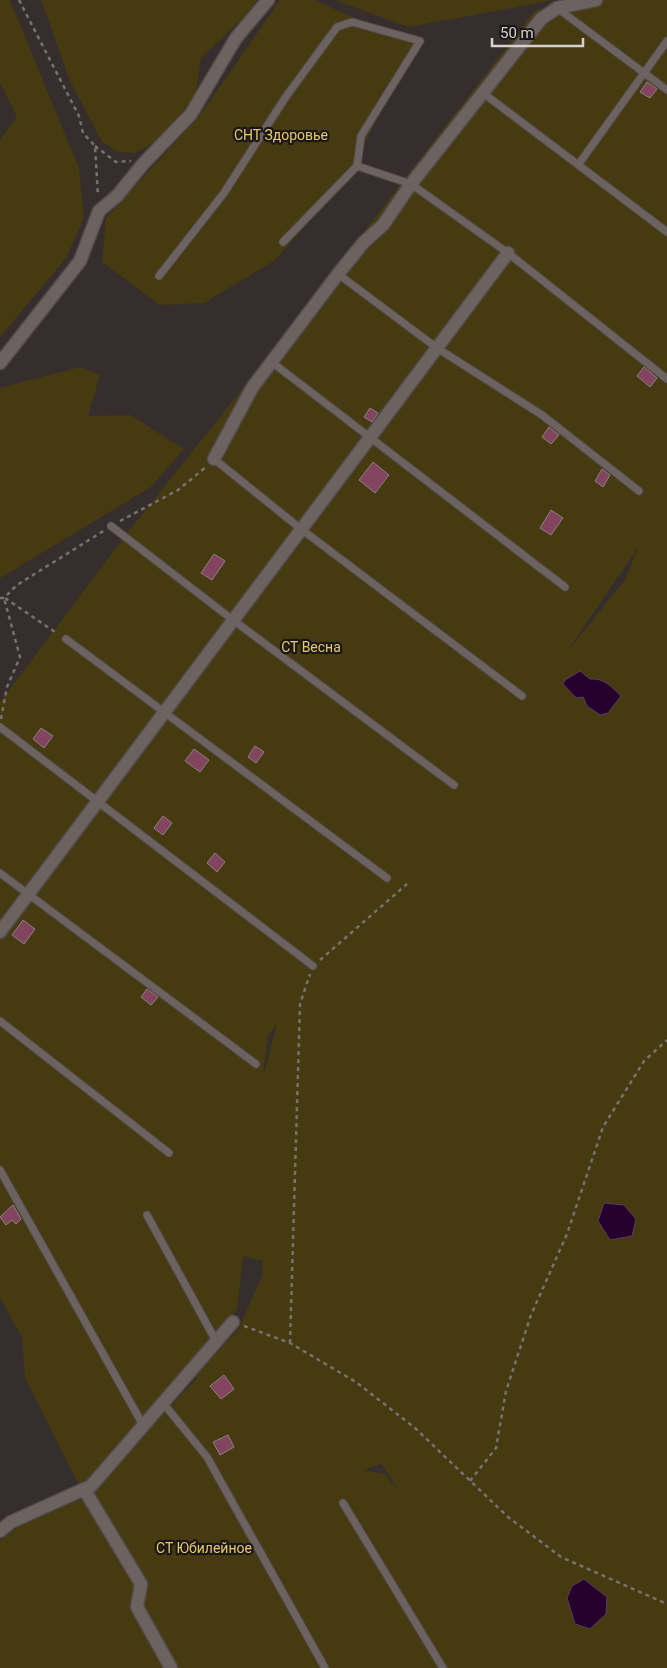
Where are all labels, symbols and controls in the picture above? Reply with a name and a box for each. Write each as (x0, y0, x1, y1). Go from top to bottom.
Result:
scale bar (492, 15, 583, 47)
text: 50 m (500, 24, 534, 42)
park label: СНТ Здоровье (234, 127, 328, 143)
park label: СТ Весна (281, 639, 341, 655)
park label: СТ Юбилейное (156, 1540, 252, 1556)

